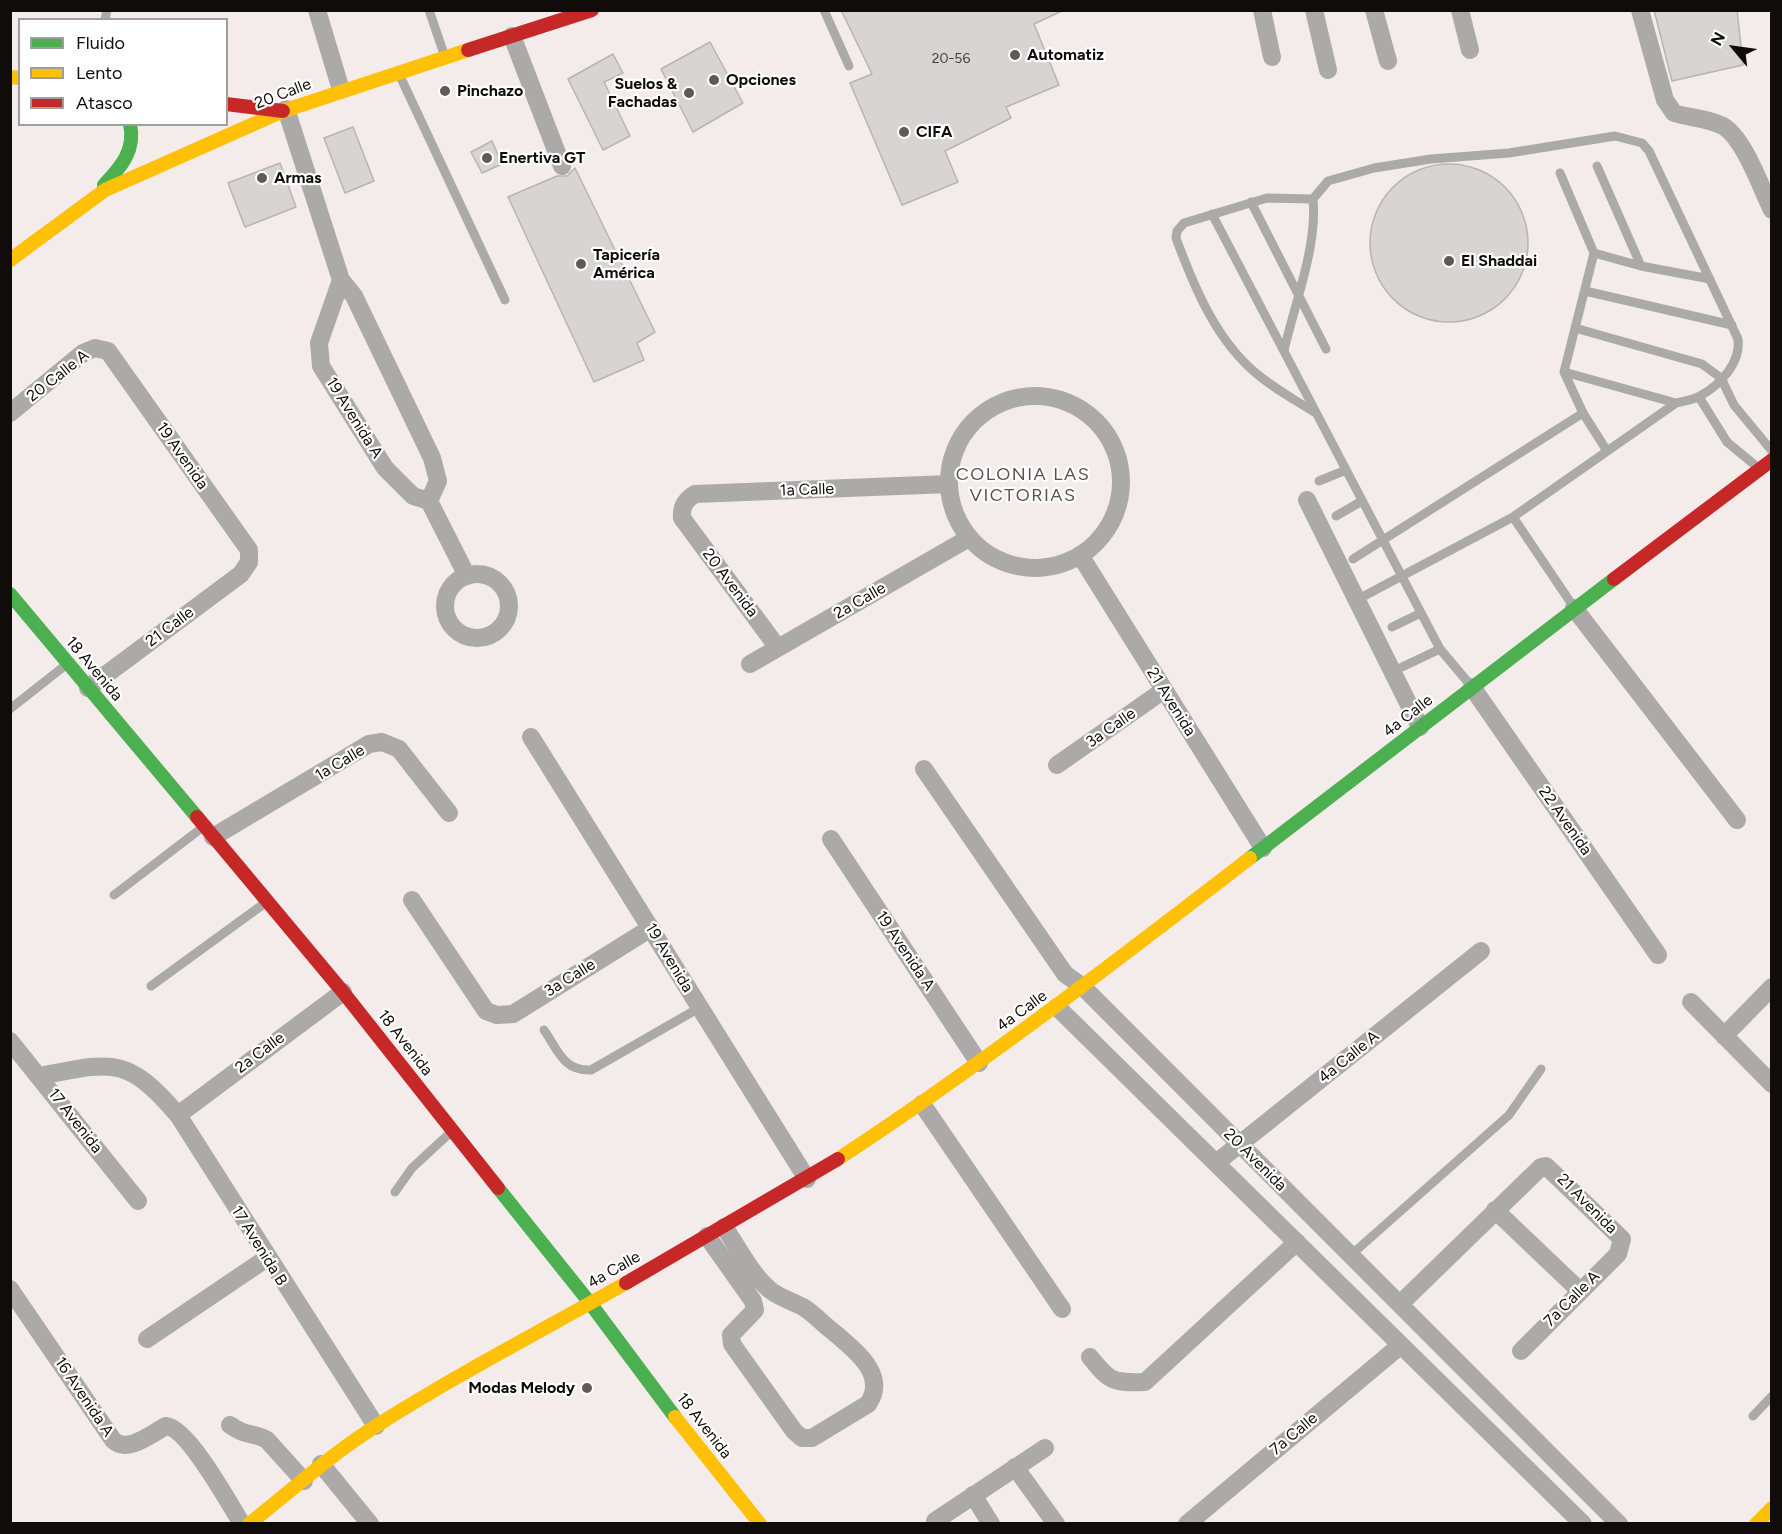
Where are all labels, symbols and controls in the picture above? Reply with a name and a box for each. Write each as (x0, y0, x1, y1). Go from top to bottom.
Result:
legend (18, 18, 228, 126)
north arrow (1704, 18, 1764, 78)
text: N (1707, 29, 1729, 49)
text: Fluido (76, 32, 125, 54)
place label: Automatiz (1027, 45, 1104, 65)
marker: Automatiz (1008, 48, 1022, 62)
house number: 20-56 (932, 51, 970, 67)
text: Lento (76, 62, 122, 84)
place label: Opciones (726, 70, 796, 90)
marker: Opciones (707, 73, 721, 87)
place label: Suelos & Fachadas (608, 74, 677, 112)
street label: 20 Calle (252, 75, 314, 113)
place label: Pinchazo (457, 81, 523, 101)
marker: Pinchazo (438, 84, 452, 98)
marker: Suelos & Fachadas (682, 86, 696, 100)
text: Atasco (76, 92, 133, 114)
place label: CIFA (916, 122, 953, 142)
marker: CIFA (897, 125, 911, 139)
place label: Enertiva GT (499, 148, 585, 168)
marker: Enertiva GT (480, 151, 494, 165)
place label: Armas (274, 168, 321, 188)
marker: Armas (255, 171, 269, 185)
place label: Tapicería América (593, 245, 660, 283)
place label: El Shaddai (1461, 251, 1537, 271)
marker: El Shaddai (1442, 254, 1456, 268)
marker: Tapicería América (574, 257, 588, 271)
street label: 20 Calle A (23, 346, 93, 406)
street label: 19 Avenida A (321, 374, 387, 462)
street label: 19 Avenida (152, 419, 212, 493)
district label: COLONIA LAS VICTORIAS (956, 464, 1090, 506)
street label: 1a Calle (780, 479, 834, 501)
street label: 20 Avenida (698, 545, 762, 621)
street label: 2a Calle (831, 579, 889, 623)
street label: 21 Calle (142, 603, 198, 651)
street label: 18 Avenida (62, 633, 126, 705)
street label: 21 Avenida (1142, 664, 1200, 740)
street label: 4a Calle (1379, 691, 1437, 741)
street label: 3a Calle (1082, 704, 1140, 752)
street label: 1a Calle (312, 741, 368, 785)
street label: 22 Avenida (1534, 783, 1596, 859)
street label: 19 Avenida A (871, 907, 939, 995)
street label: 19 Avenida (641, 920, 697, 996)
street label: 3a Calle (541, 955, 599, 1001)
street label: 4a Calle (993, 986, 1051, 1036)
street label: 18 Avenida (373, 1006, 437, 1080)
street label: 4a Calle A (1315, 1027, 1383, 1087)
street label: 2a Calle (232, 1028, 288, 1078)
street label: 17 Avenida (44, 1085, 106, 1157)
street label: 20 Avenida (1220, 1125, 1290, 1195)
street label: 21 Avenida (1553, 1170, 1621, 1238)
street label: 17 Avenida B (227, 1203, 291, 1289)
street label: 4a Calle (584, 1247, 644, 1293)
street label: 7a Calle A (1540, 1267, 1604, 1331)
street label: 16 Avenida A (50, 1353, 118, 1441)
place label: Modas Melody (468, 1378, 575, 1398)
marker: Modas Melody (580, 1381, 594, 1395)
street label: 18 Avenida (672, 1389, 736, 1463)
street label: 7a Calle (1266, 1409, 1322, 1459)

